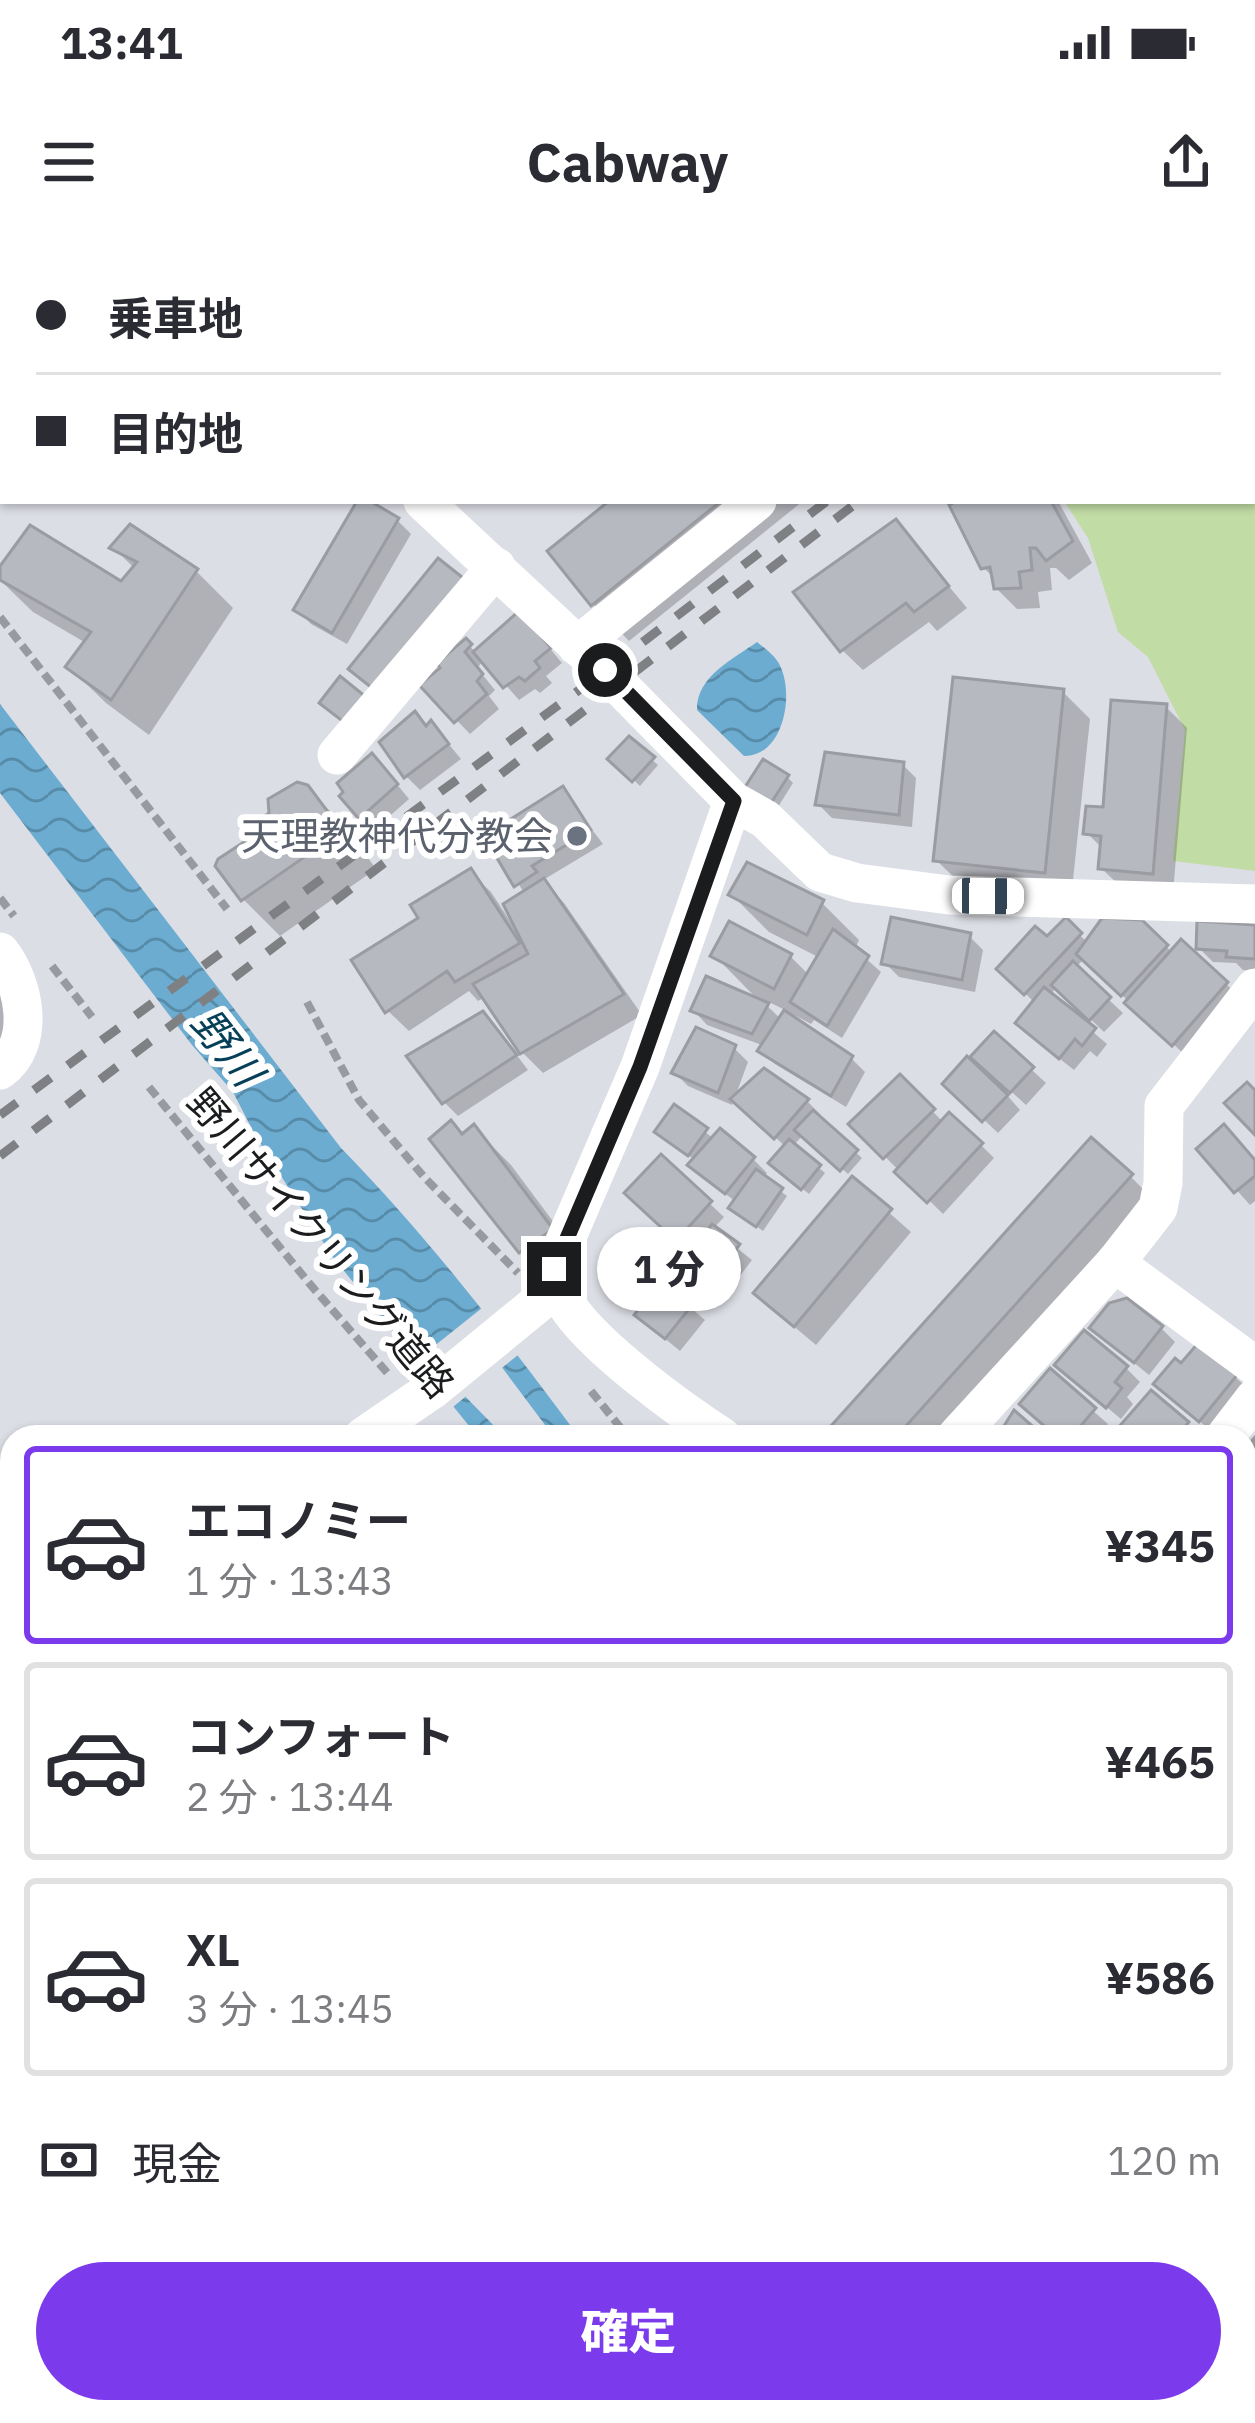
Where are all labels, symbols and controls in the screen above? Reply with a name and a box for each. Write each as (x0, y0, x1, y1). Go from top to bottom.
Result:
text: 13:41 (60, 13, 183, 71)
text: Cabway (527, 127, 728, 197)
icon: menu (36, 129, 102, 195)
icon: share (1153, 129, 1219, 195)
text: 乗車地 (108, 289, 243, 347)
text: 目的地 (108, 404, 243, 462)
route start (578, 643, 632, 697)
place label: 天理教神代分教会 (241, 810, 553, 861)
marker: 天理教神代分教会 (564, 823, 590, 849)
car (952, 877, 1024, 915)
water label: 野川 (180, 997, 277, 1100)
street label: 野川サイクリング道路 (177, 1077, 466, 1408)
callout: 1 分 (596, 1227, 740, 1311)
route end (527, 1242, 581, 1296)
text: 1 分 (633, 1243, 705, 1294)
icon: car (42, 1491, 150, 1599)
text: エコノミー (186, 1491, 411, 1549)
text: ¥345 (1105, 1516, 1215, 1574)
text: 1 分 · 13:43 (186, 1555, 394, 1606)
icon: car (42, 1707, 150, 1815)
text: コンフォート (186, 1707, 455, 1765)
text: ¥465 (1105, 1732, 1215, 1790)
text: 2 分 · 13:44 (186, 1771, 394, 1822)
text: XL (186, 1920, 240, 1978)
icon: car (42, 1923, 150, 2031)
text: ¥586 (1105, 1948, 1215, 2006)
text: 3 分 · 13:45 (186, 1983, 394, 2034)
icon: cash (36, 2127, 102, 2193)
text: 現金 (132, 2134, 222, 2192)
text: 120 m (1108, 2135, 1221, 2186)
button: 確定 (36, 2262, 1221, 2400)

